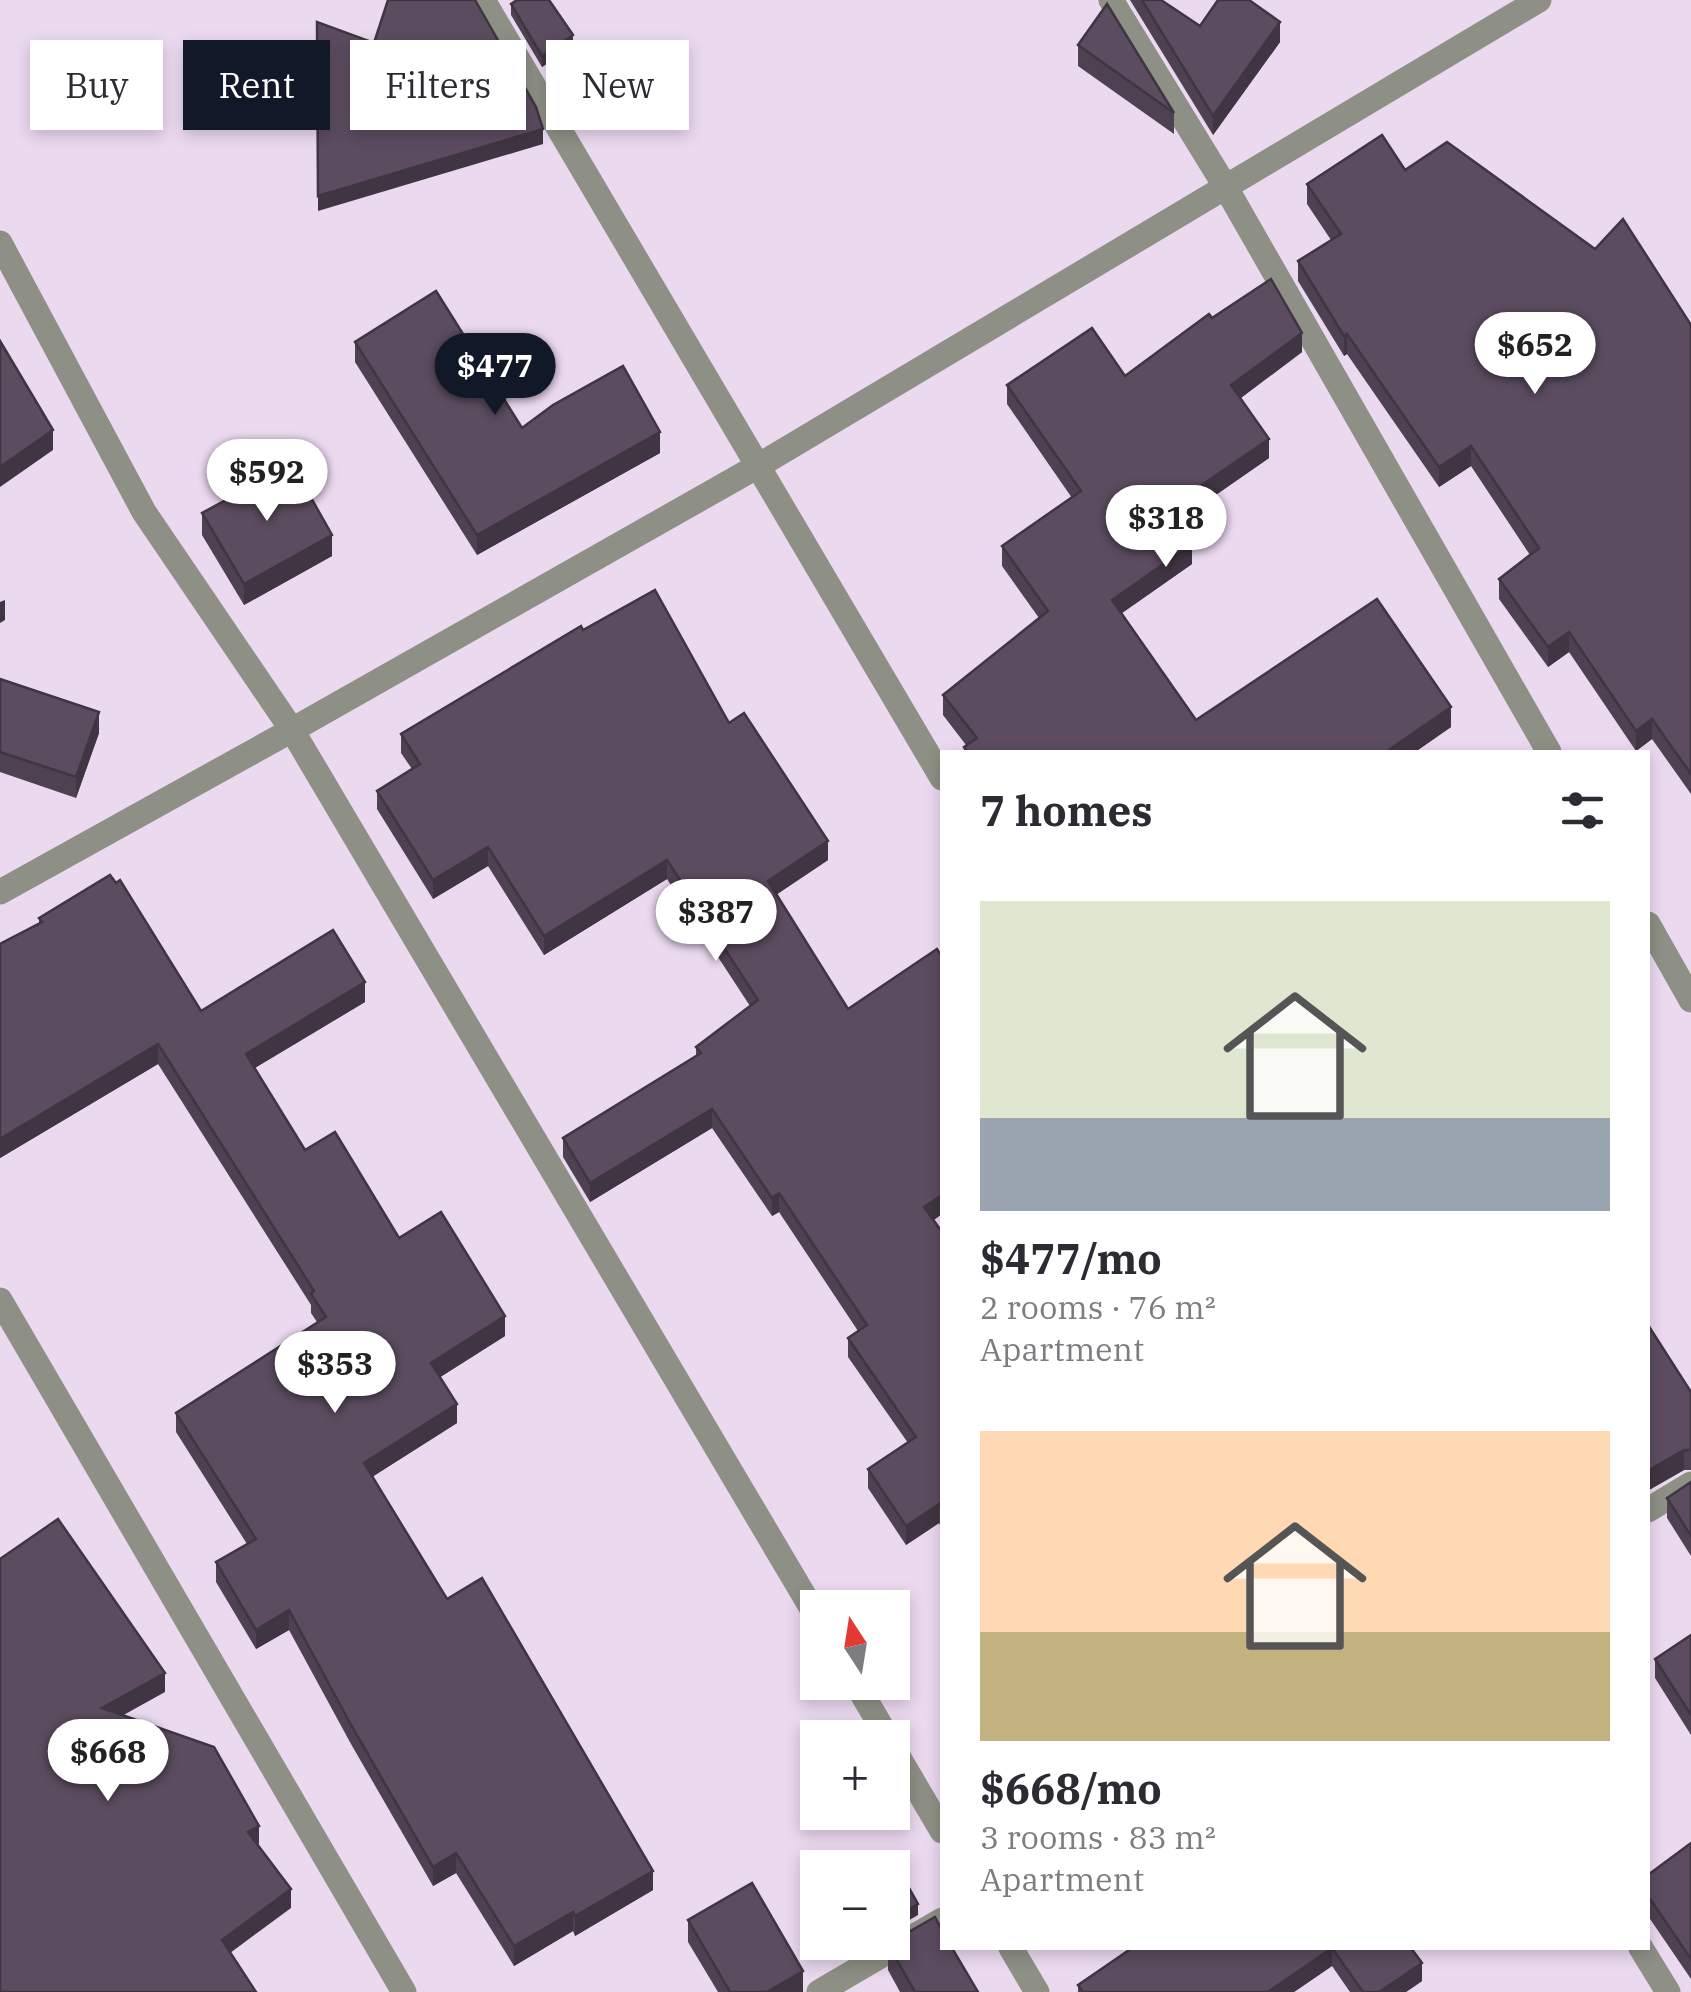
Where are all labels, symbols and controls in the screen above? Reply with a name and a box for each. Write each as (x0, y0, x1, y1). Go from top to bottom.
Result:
chip: Buy (30, 40, 163, 130)
chip: Rent (183, 40, 330, 130)
chip: Filters (350, 40, 526, 130)
chip: New (546, 40, 689, 130)
pin: $652 (1476, 312, 1594, 397)
text: $652 (1497, 323, 1573, 365)
pin: $477 (436, 333, 554, 418)
text: $477 (457, 344, 533, 386)
pin: $592 (208, 439, 326, 524)
text: $592 (229, 450, 305, 492)
pin: $318 (1107, 485, 1225, 570)
text: $318 (1128, 496, 1204, 538)
text: 7 homes (980, 783, 1153, 838)
icon: filters (1555, 783, 1610, 838)
pin: $387 (657, 879, 775, 964)
text: $387 (678, 890, 754, 932)
icon: home (1205, 966, 1385, 1146)
text: $477/mo (980, 1231, 1162, 1286)
text: 2 rooms · 76 m² (980, 1286, 1216, 1328)
text: Apartment (980, 1328, 1144, 1370)
pin: $353 (276, 1331, 394, 1416)
text: $353 (297, 1342, 373, 1384)
icon: home (1205, 1496, 1385, 1676)
north arrow (800, 1590, 910, 1700)
map controls (800, 1590, 910, 1960)
pin: $668 (49, 1719, 167, 1804)
button: + (800, 1720, 910, 1830)
text: $668 (70, 1730, 146, 1772)
text: $668/mo (980, 1761, 1162, 1816)
text: 3 rooms · 83 m² (980, 1816, 1216, 1858)
button: − (800, 1850, 910, 1960)
text: Apartment (980, 1858, 1144, 1900)

